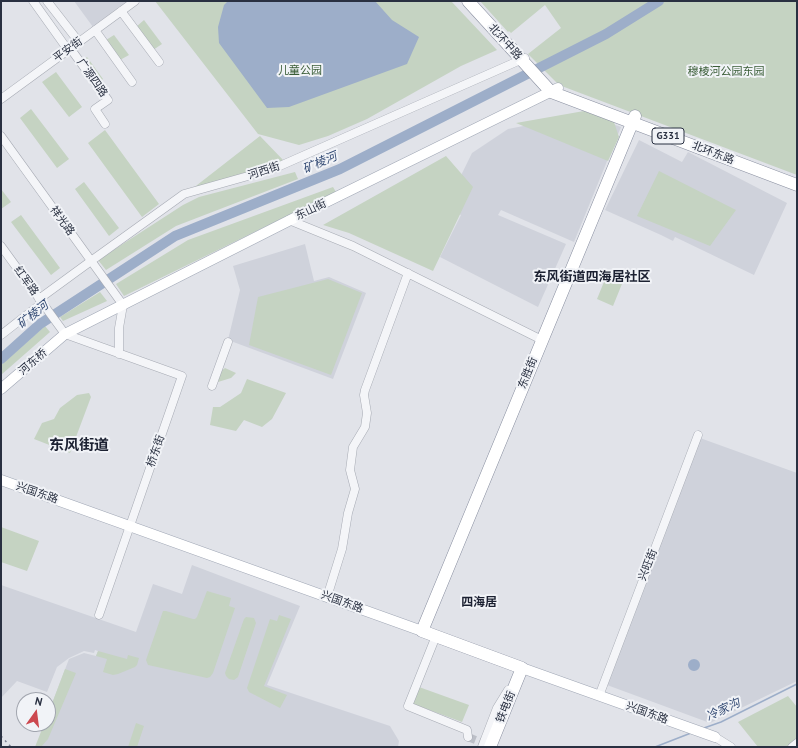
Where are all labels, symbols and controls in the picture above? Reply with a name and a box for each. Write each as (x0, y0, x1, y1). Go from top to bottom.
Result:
street label: 北环中路 (485, 21, 525, 63)
street label: 平安街 (51, 35, 85, 65)
street label: 广源四路 (74, 56, 110, 100)
park label: 儿童公园 (278, 64, 322, 78)
park label: 穆棱河公园东园 (688, 65, 764, 79)
road number: G331 (652, 128, 684, 144)
street label: 北环东路 (690, 139, 736, 167)
water label: 矿棱河 (301, 149, 339, 177)
street label: 河西街 (246, 160, 282, 182)
street label: 东山街 (293, 197, 329, 223)
street label: 祥光路 (47, 204, 77, 238)
street label: 红军路 (11, 264, 41, 298)
district label: 东风街道四海居社区 (534, 269, 650, 285)
water label: 矿棱河 (14, 298, 52, 332)
street label: 河东桥 (16, 346, 50, 378)
street label: 东胜街 (516, 355, 540, 391)
street label: 桥东街 (144, 433, 168, 469)
district label: 东风街道 (49, 437, 109, 455)
street label: 兴国东路 (14, 480, 60, 506)
street label: 兴旺街 (636, 547, 660, 583)
street label: 兴国东路 (319, 588, 365, 616)
district label: 四海居 (461, 596, 497, 610)
street label: 铁电街 (494, 689, 518, 725)
north arrow (16, 692, 56, 732)
text: N (33, 694, 44, 709)
water label: 冷家沟 (704, 696, 742, 724)
street label: 兴国东路 (624, 699, 670, 727)

